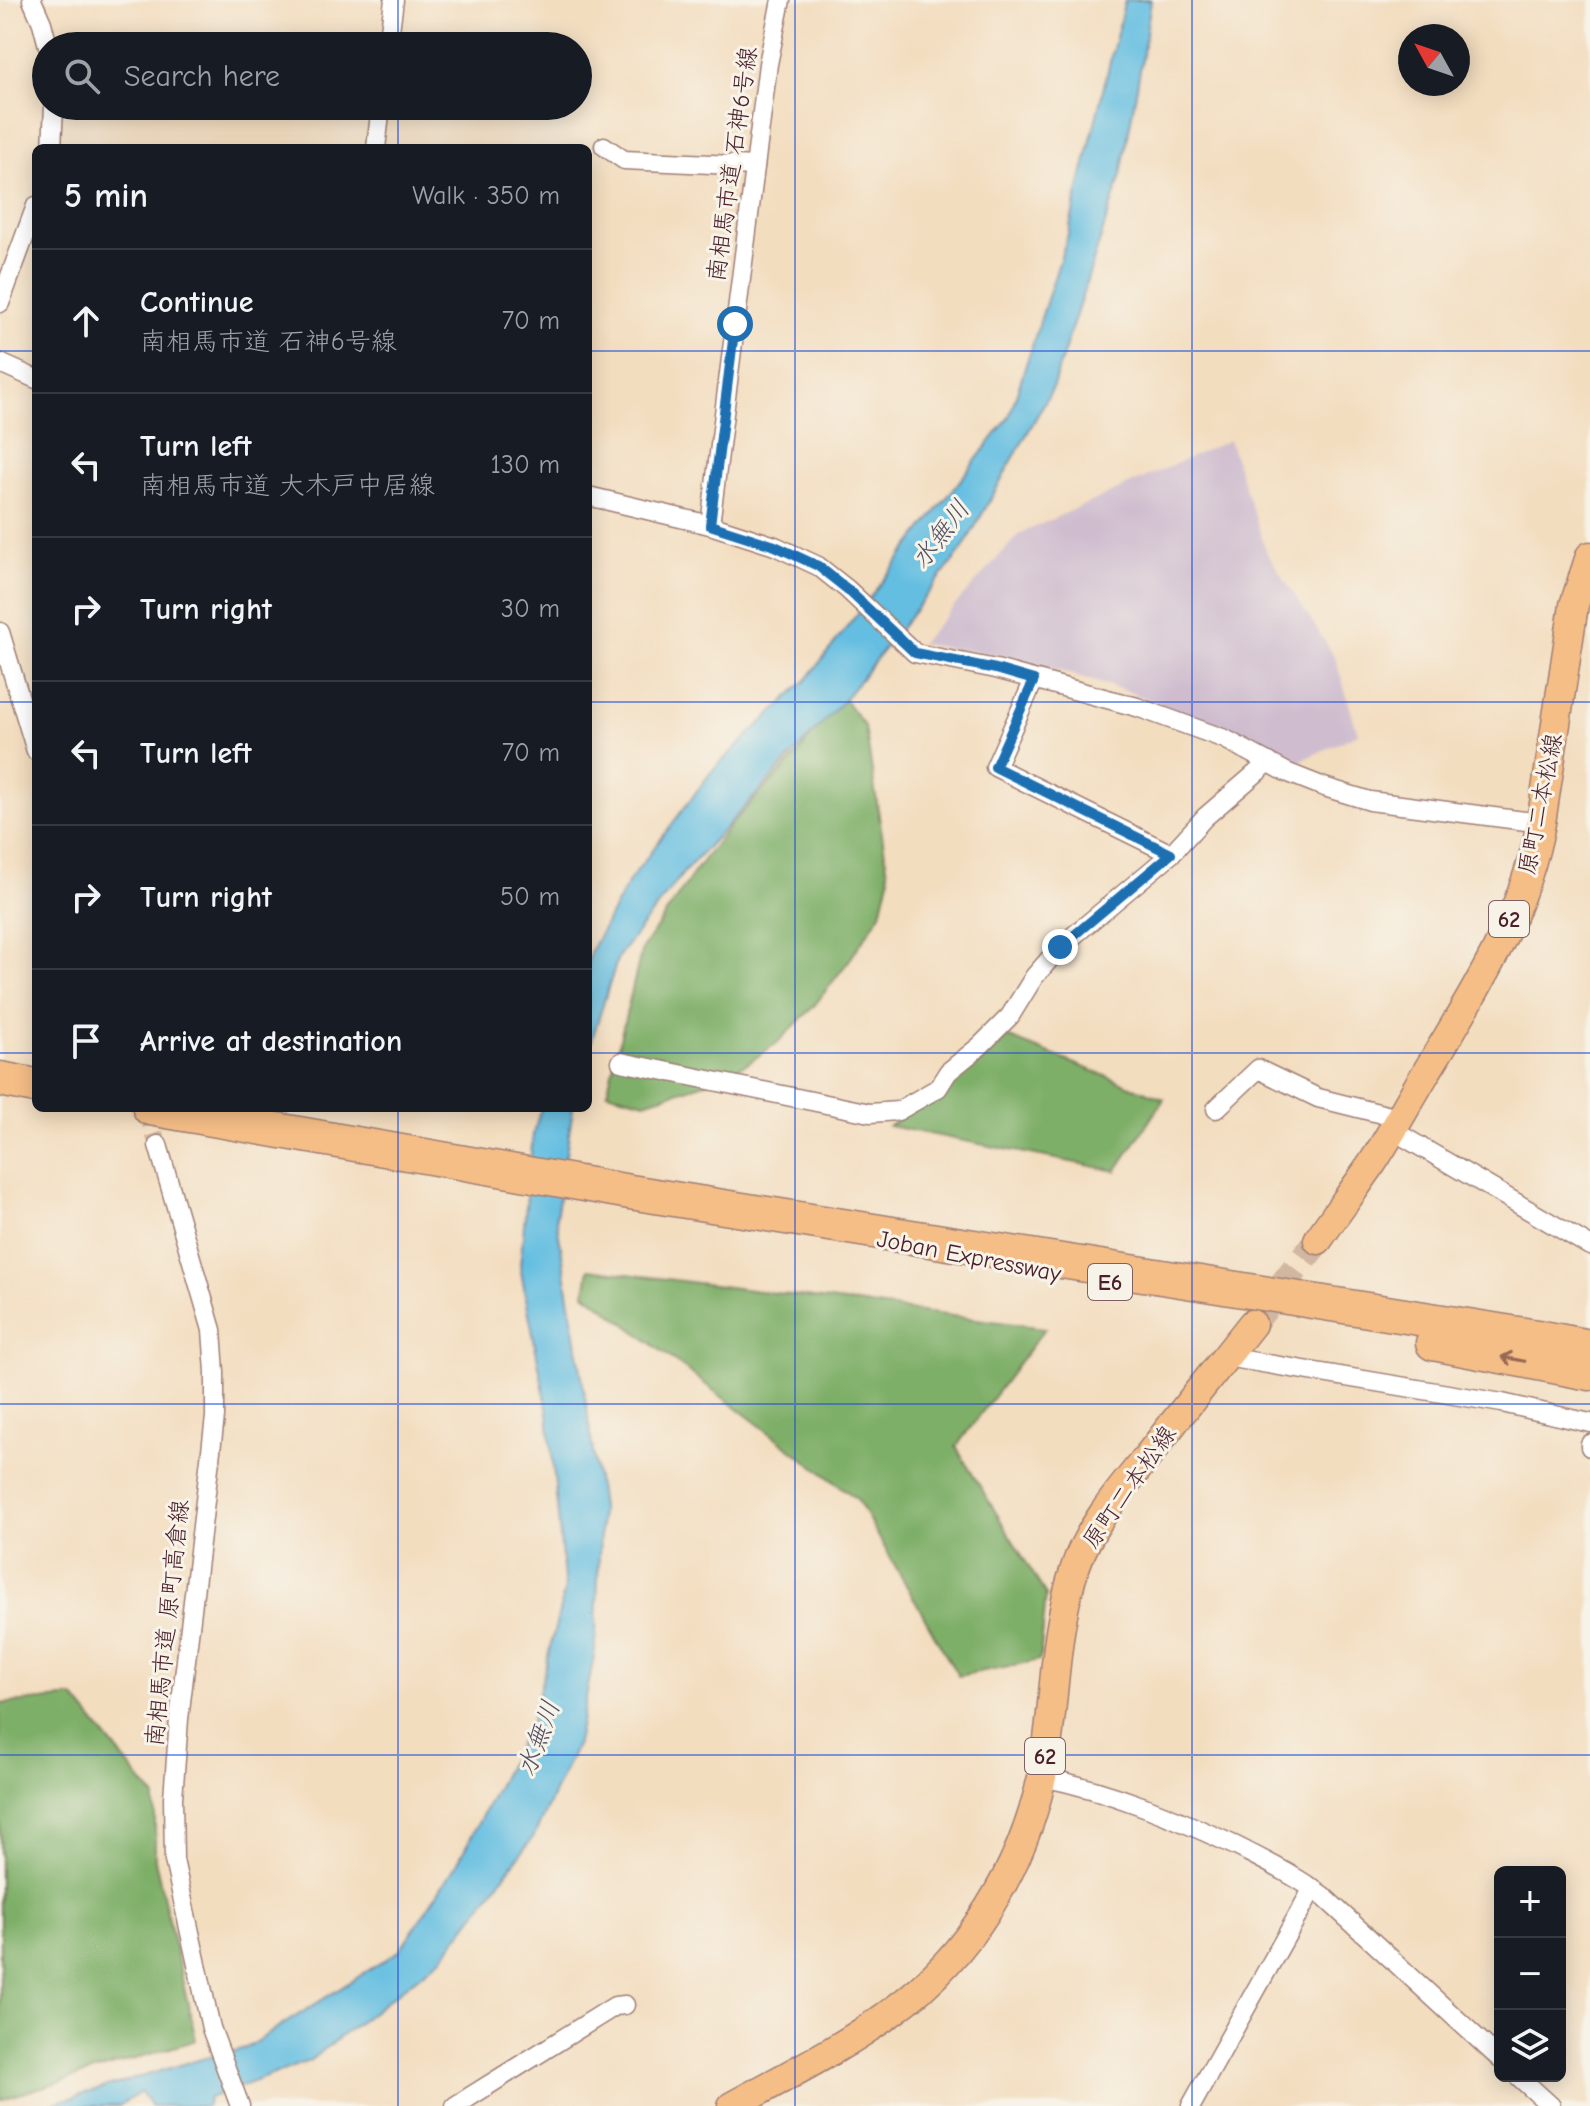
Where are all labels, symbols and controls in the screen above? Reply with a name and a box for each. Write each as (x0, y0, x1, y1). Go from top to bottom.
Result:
north arrow (1398, 24, 1470, 96)
search box (32, 32, 592, 120)
street label: 南相馬市道 石神6号線 (702, 45, 762, 283)
icon: search (60, 54, 104, 98)
text: Search here (124, 59, 280, 94)
text: 5 min (64, 176, 148, 216)
text: Walk · 350 m (412, 181, 560, 211)
text: Continue (140, 285, 254, 320)
icon: ahead (64, 299, 108, 343)
text: 70 m (502, 306, 560, 336)
route start (717, 306, 753, 342)
text: 南相馬市道 石神6号線 (140, 327, 397, 357)
text: Turn left (140, 429, 252, 464)
icon: left (64, 443, 108, 487)
text: 130 m (491, 450, 560, 480)
text: 南相馬市道 大木戸中居線 (140, 471, 435, 501)
water label: 水無川 (905, 494, 976, 575)
icon: right (64, 587, 108, 631)
text: Turn right (140, 592, 272, 627)
text: 30 m (501, 594, 560, 624)
icon: left (64, 731, 108, 775)
street label: 原町二本松線 (1513, 731, 1567, 877)
text: Turn left (140, 736, 252, 771)
text: 70 m (502, 738, 560, 768)
icon: right (64, 875, 108, 919)
text: Turn right (140, 880, 272, 915)
text: 50 m (500, 882, 560, 912)
road number: 62 (1489, 901, 1529, 937)
route end (1042, 929, 1078, 965)
icon: arrive (64, 1019, 108, 1063)
text: Arrive at destination (140, 1024, 402, 1059)
street label: Joban Expressway (875, 1224, 1064, 1288)
road number: E6 (1088, 1264, 1132, 1300)
one-way arrow (1501, 1350, 1527, 1365)
street label: 原町二本松線 (1076, 1420, 1182, 1554)
street label: 南相馬市道 原町高倉線 (140, 1498, 194, 1748)
water label: 水無川 (512, 1697, 566, 1780)
road number: 62 (1025, 1738, 1065, 1774)
map controls (1494, 1866, 1566, 2082)
button: + (1494, 1866, 1566, 1938)
button: − (1494, 1938, 1566, 2010)
button: layers (1494, 2010, 1566, 2082)

